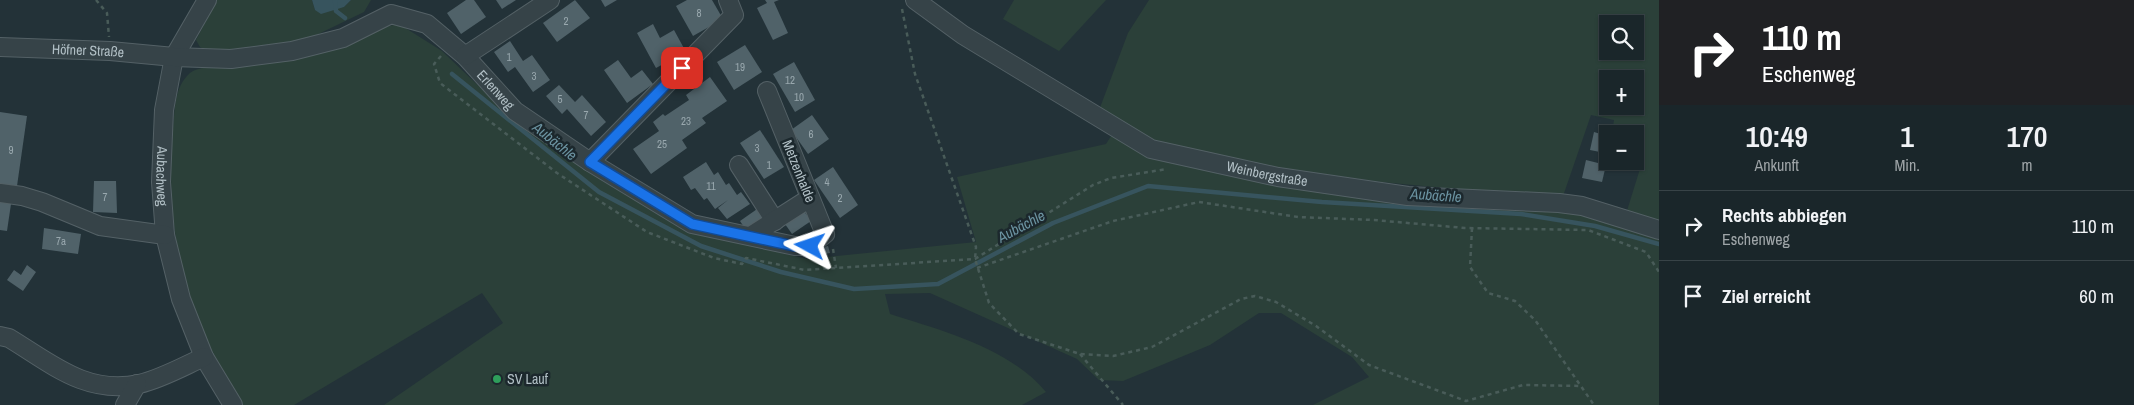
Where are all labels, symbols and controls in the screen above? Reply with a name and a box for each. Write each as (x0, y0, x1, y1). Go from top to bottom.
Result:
house number: 8 (696, 6, 702, 20)
house number: 2 (563, 14, 569, 28)
text: 110 m (1762, 14, 1842, 61)
map controls (1599, 15, 1644, 170)
button: search (1599, 15, 1644, 60)
icon: right (1679, 20, 1744, 85)
street label: Höfner Straße (52, 40, 125, 61)
pin (661, 47, 703, 89)
house number: 1 (506, 50, 512, 64)
icon: arrive (668, 54, 696, 82)
text: Eschenweg (1762, 59, 1855, 89)
house number: 19 (735, 60, 745, 74)
street label: Erlenweg (473, 66, 519, 114)
house number: 3 (531, 69, 537, 83)
button: + (1599, 70, 1644, 115)
house number: 12 (785, 73, 795, 87)
house number: 10 (794, 90, 804, 104)
house number: 5 (557, 92, 563, 106)
house number: 7 (583, 108, 589, 122)
house number: 23 (681, 114, 691, 128)
water label: Aubächle (528, 116, 582, 165)
text: 10:49 (1745, 116, 1808, 156)
text: 1 (1900, 116, 1914, 156)
text: 170 (2006, 116, 2048, 156)
button: − (1599, 125, 1644, 170)
house number: 6 (808, 127, 814, 141)
house number: 25 (657, 137, 667, 151)
street label: Metzenhalde (778, 137, 820, 205)
house number: 3 (754, 141, 760, 155)
house number: 9 (8, 143, 14, 157)
street label: Aubachweg (152, 145, 172, 207)
text: Ankunft (1754, 154, 1799, 176)
text: Min. (1894, 154, 1920, 176)
text: m (2022, 154, 2032, 176)
street label: Weinbergstraße (1225, 157, 1309, 190)
house number: 1 (766, 158, 772, 172)
house number: 4 (824, 175, 830, 189)
house number: 11 (706, 179, 716, 193)
water label: Aubächle (1409, 183, 1462, 207)
house number: 7 (102, 190, 108, 204)
house number: 2 (837, 191, 843, 205)
text: Rechts abbiegen (1722, 202, 1847, 228)
water label: Aubächle (993, 205, 1049, 248)
icon: right (1679, 212, 1707, 240)
text: 110 m (2072, 213, 2114, 239)
position arrow (783, 219, 835, 271)
text: Eschenweg (1722, 228, 1790, 250)
house number: 7a (56, 234, 66, 248)
icon: arrive (1679, 282, 1707, 310)
text: Ziel erreicht (1722, 283, 1810, 309)
text: 60 m (2079, 283, 2114, 309)
place label: SV Lauf (507, 370, 549, 388)
marker: SV Lauf (491, 373, 503, 385)

